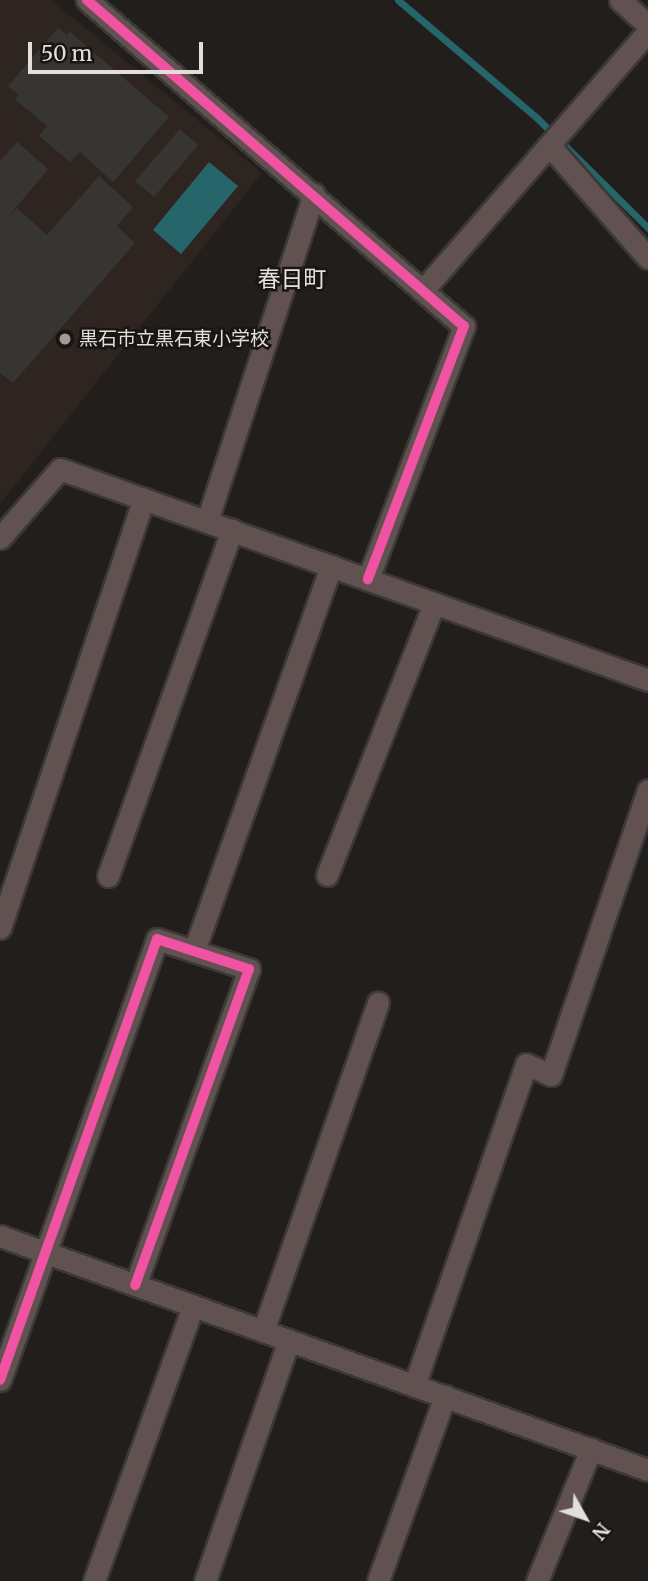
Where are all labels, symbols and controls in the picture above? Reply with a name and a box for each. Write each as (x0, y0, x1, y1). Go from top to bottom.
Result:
scale bar (32, 28, 206, 72)
text: 50 m (41, 40, 92, 67)
district label: 春日町 (258, 265, 326, 293)
place label: 黒石市立黒石東小学校 (79, 328, 269, 350)
marker: 黒石市立黒石東小学校 (57, 331, 73, 347)
north arrow (550, 1483, 620, 1553)
text: N (587, 1518, 615, 1545)

